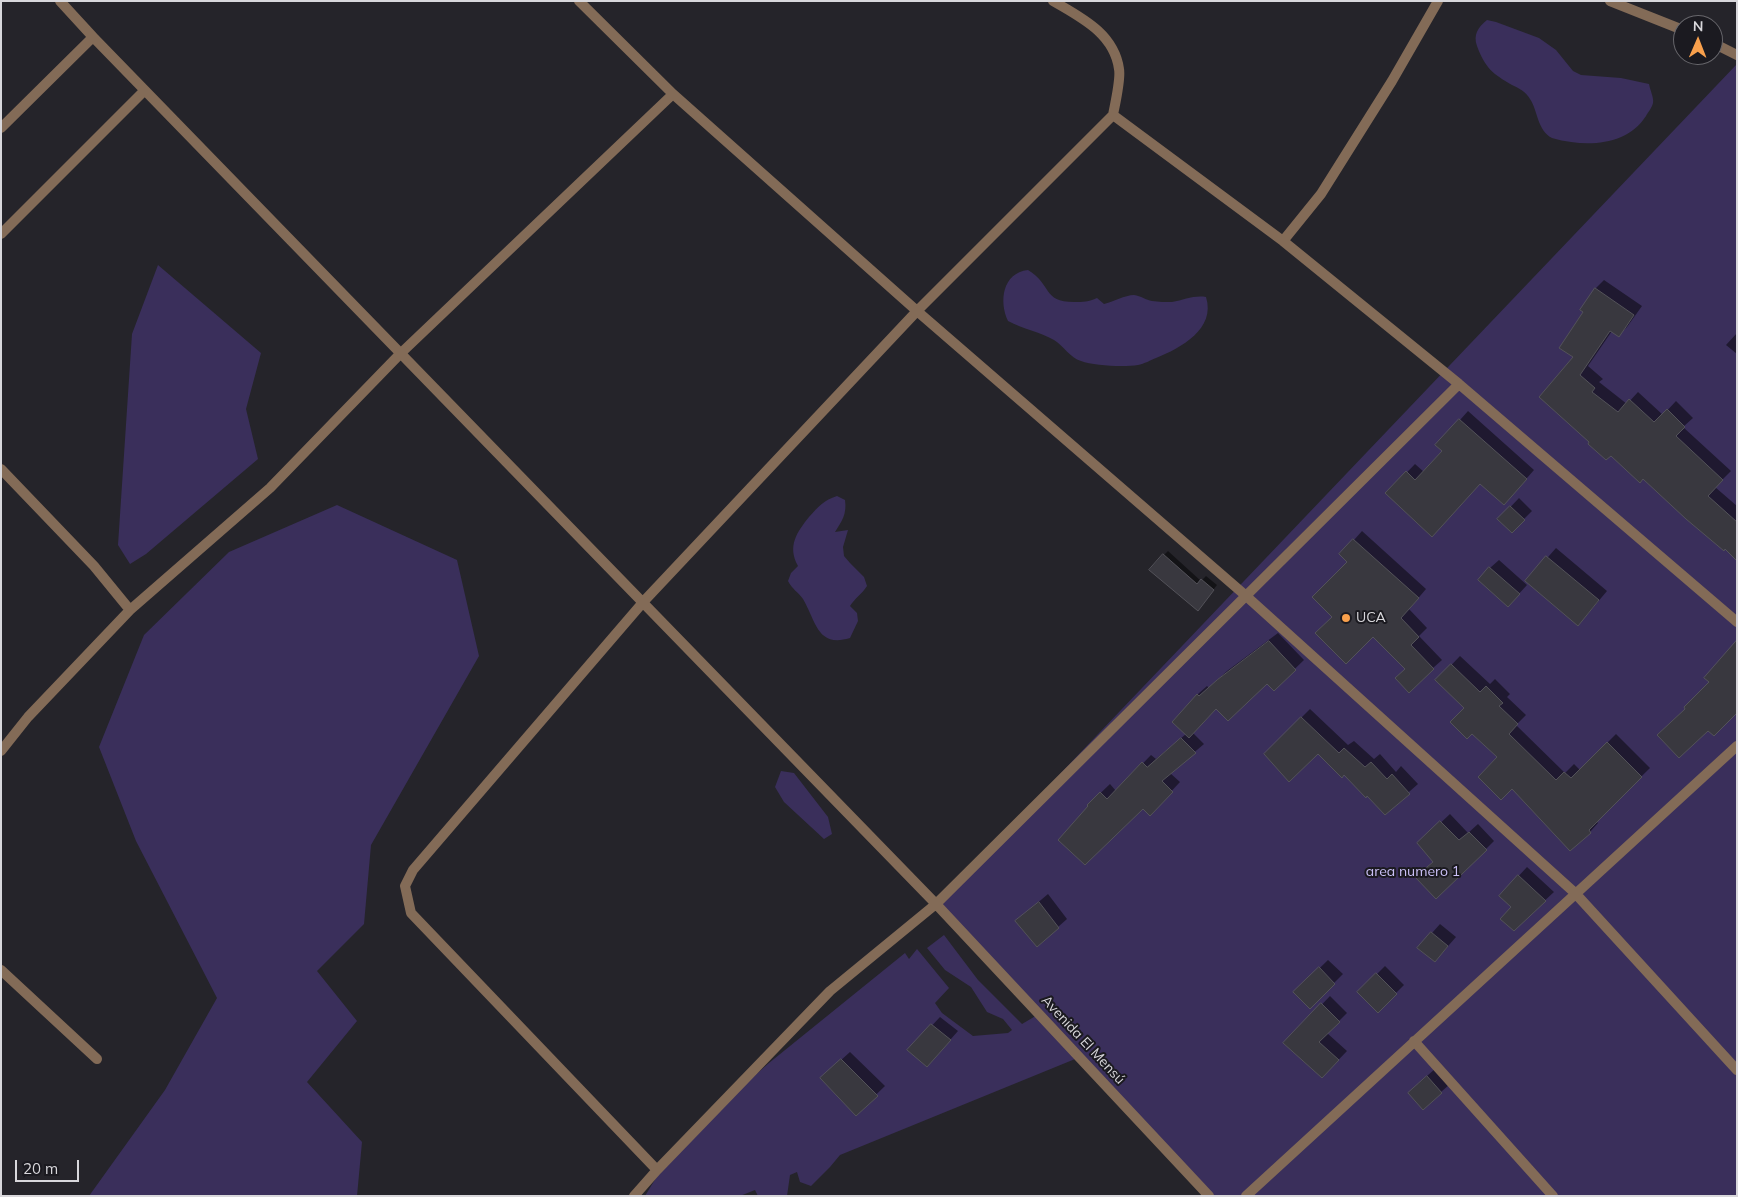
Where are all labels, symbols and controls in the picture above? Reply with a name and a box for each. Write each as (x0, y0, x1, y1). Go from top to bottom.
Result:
north arrow (1673, 15, 1723, 65)
text: N (1693, 17, 1704, 35)
place label: UCA (1356, 610, 1386, 626)
marker: UCA (1340, 612, 1352, 624)
park label: area numero 1 (1366, 864, 1460, 880)
street label: Avenida El Mensú (1038, 992, 1128, 1088)
scale bar (18, 1150, 81, 1182)
text: 20 m (23, 1159, 58, 1178)

